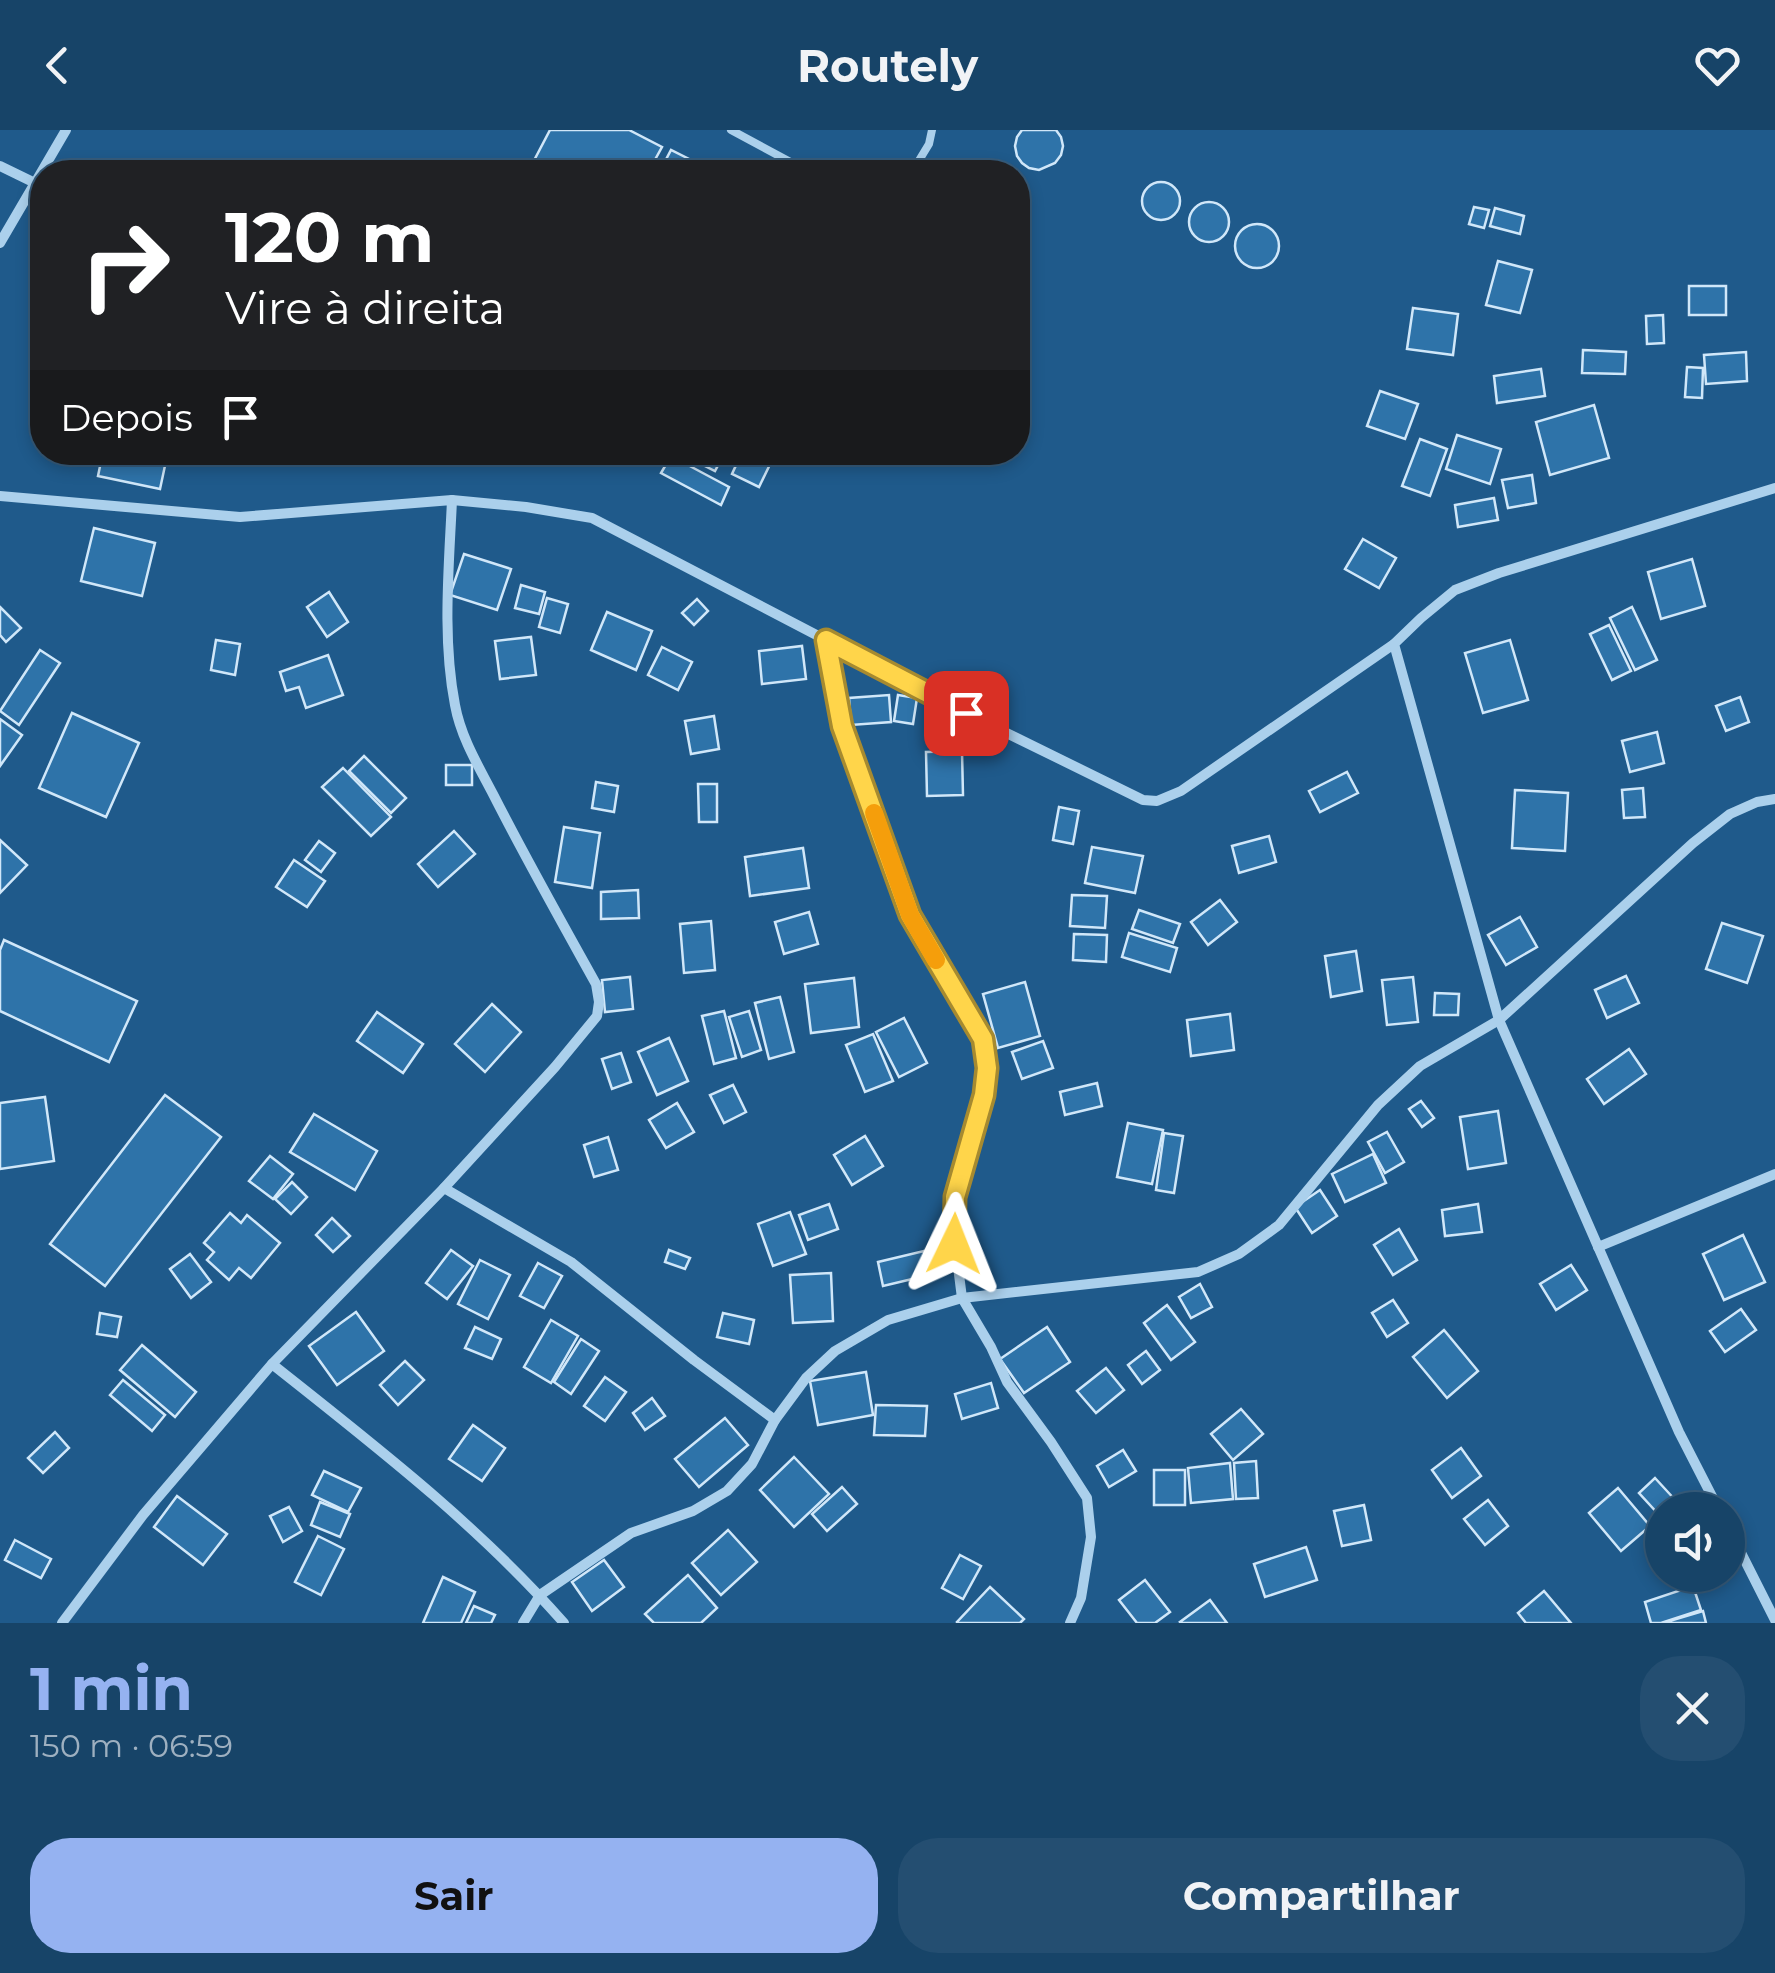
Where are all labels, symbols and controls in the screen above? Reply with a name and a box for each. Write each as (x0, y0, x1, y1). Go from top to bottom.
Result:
icon: back (30, 38, 85, 93)
text: Routely (797, 38, 978, 93)
icon: heart (1690, 38, 1745, 93)
text: 120 m (225, 194, 435, 280)
icon: right (60, 200, 190, 330)
text: Vire à direita (225, 280, 505, 335)
icon: arrive (213, 390, 268, 445)
text: Depois (60, 394, 193, 441)
pin (924, 671, 1009, 756)
icon: arrive (939, 686, 994, 741)
position arrow (902, 1192, 1006, 1296)
map controls (1645, 1492, 1745, 1592)
button: sound (1645, 1492, 1745, 1592)
text: 1 min (30, 1652, 193, 1725)
button: close (1640, 1656, 1745, 1761)
text: 150 m · 06:59 (30, 1726, 233, 1765)
button: Sair (30, 1838, 878, 1953)
button: Compartilhar (898, 1838, 1745, 1953)

